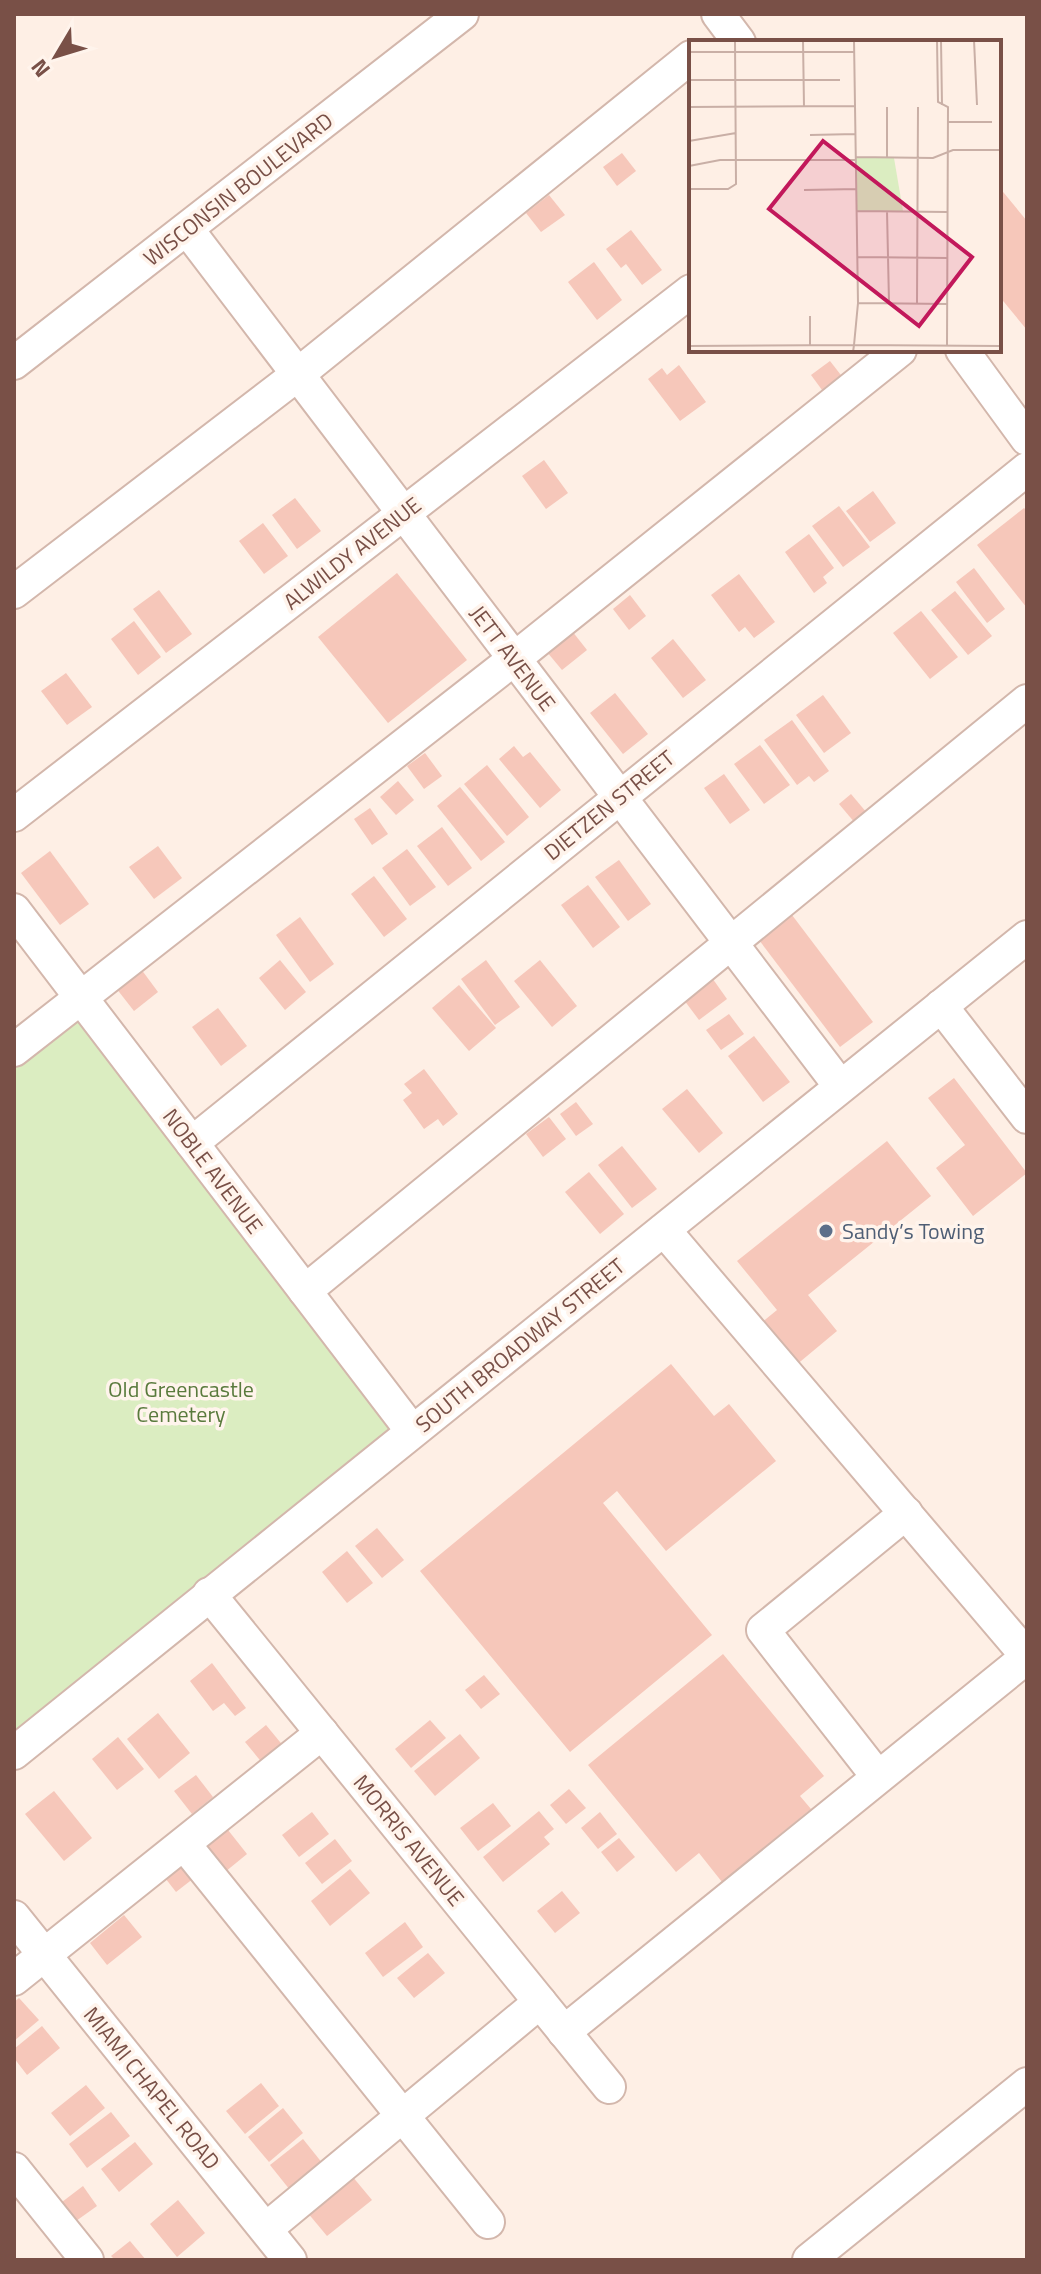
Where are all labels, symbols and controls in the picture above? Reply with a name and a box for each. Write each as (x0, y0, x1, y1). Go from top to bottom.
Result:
north arrow (16, 16, 96, 96)
inset map (689, 40, 1001, 352)
text: N (22, 52, 58, 85)
street label: WISCONSIN BOULEVARD (136, 104, 340, 274)
street label: ALWILDY AVENUE (276, 488, 428, 618)
street label: JETT AVENUE (462, 598, 564, 718)
street label: DIETZEN STREET (536, 741, 682, 869)
street label: NOBLE AVENUE (155, 1101, 271, 1241)
place label: Sandy’s Towing (842, 1214, 984, 1248)
marker: Sandy’s Towing (817, 1222, 835, 1240)
street label: SOUTH BROADWAY STREET (408, 1249, 633, 1440)
park label: Old Greencastle Cemetery (108, 1372, 254, 1431)
street label: MORRIS AVENUE (345, 1767, 473, 1913)
street label: MIAMI CHAPEL ROAD (75, 1999, 229, 2177)

